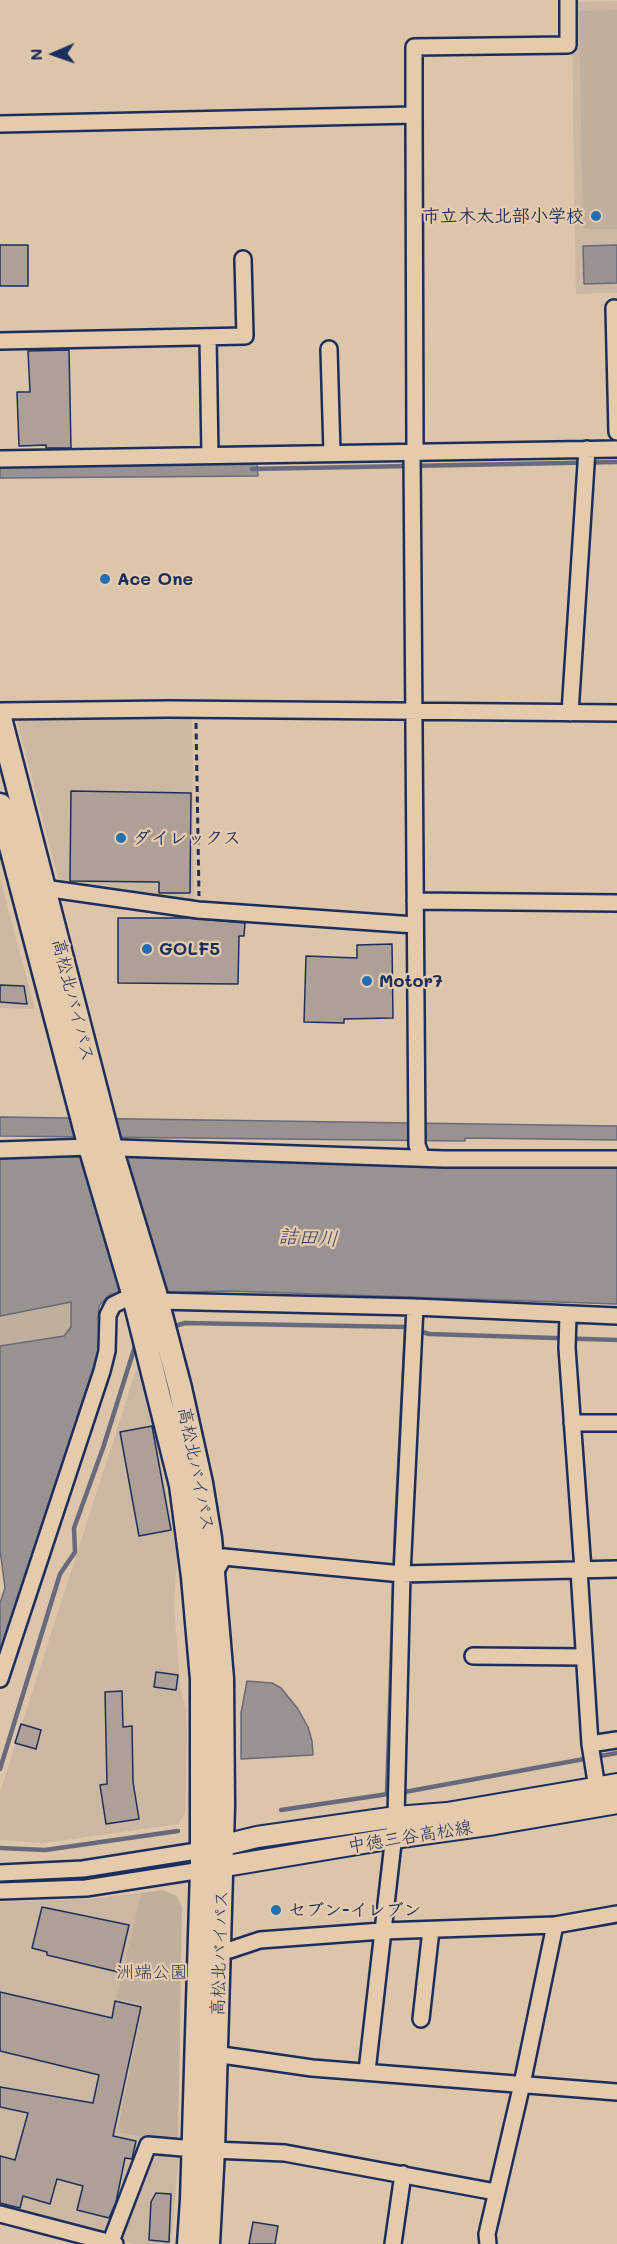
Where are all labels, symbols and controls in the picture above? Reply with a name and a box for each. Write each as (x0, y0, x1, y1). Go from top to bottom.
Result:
north arrow (24, 24, 84, 84)
text: N (25, 48, 46, 61)
place label: 市立木太北部小学校 (422, 205, 584, 227)
marker: 市立木太北部小学校 (589, 209, 603, 223)
place label: Ace One (117, 568, 193, 590)
marker: Ace One (98, 572, 112, 586)
place label: ダイレックス (133, 827, 241, 849)
marker: ダイレックス (114, 831, 128, 845)
street label: 高松北バイパス (47, 936, 99, 1064)
place label: GOLF5 (159, 938, 220, 960)
marker: GOLF5 (140, 942, 154, 956)
place label: Motor7 (379, 970, 443, 992)
marker: Motor7 (360, 974, 374, 988)
water label: 詰田川 (277, 1224, 339, 1252)
street label: 高松北バイパス (173, 1405, 219, 1533)
street label: 中徳三谷高松線 (346, 1816, 474, 1858)
street label: 高松北バイパス (207, 1890, 233, 2016)
place label: セブン-イレブン (288, 1899, 422, 1921)
marker: セブン-イレブン (269, 1903, 283, 1917)
park label: 洲端公園 (116, 1961, 188, 1983)

